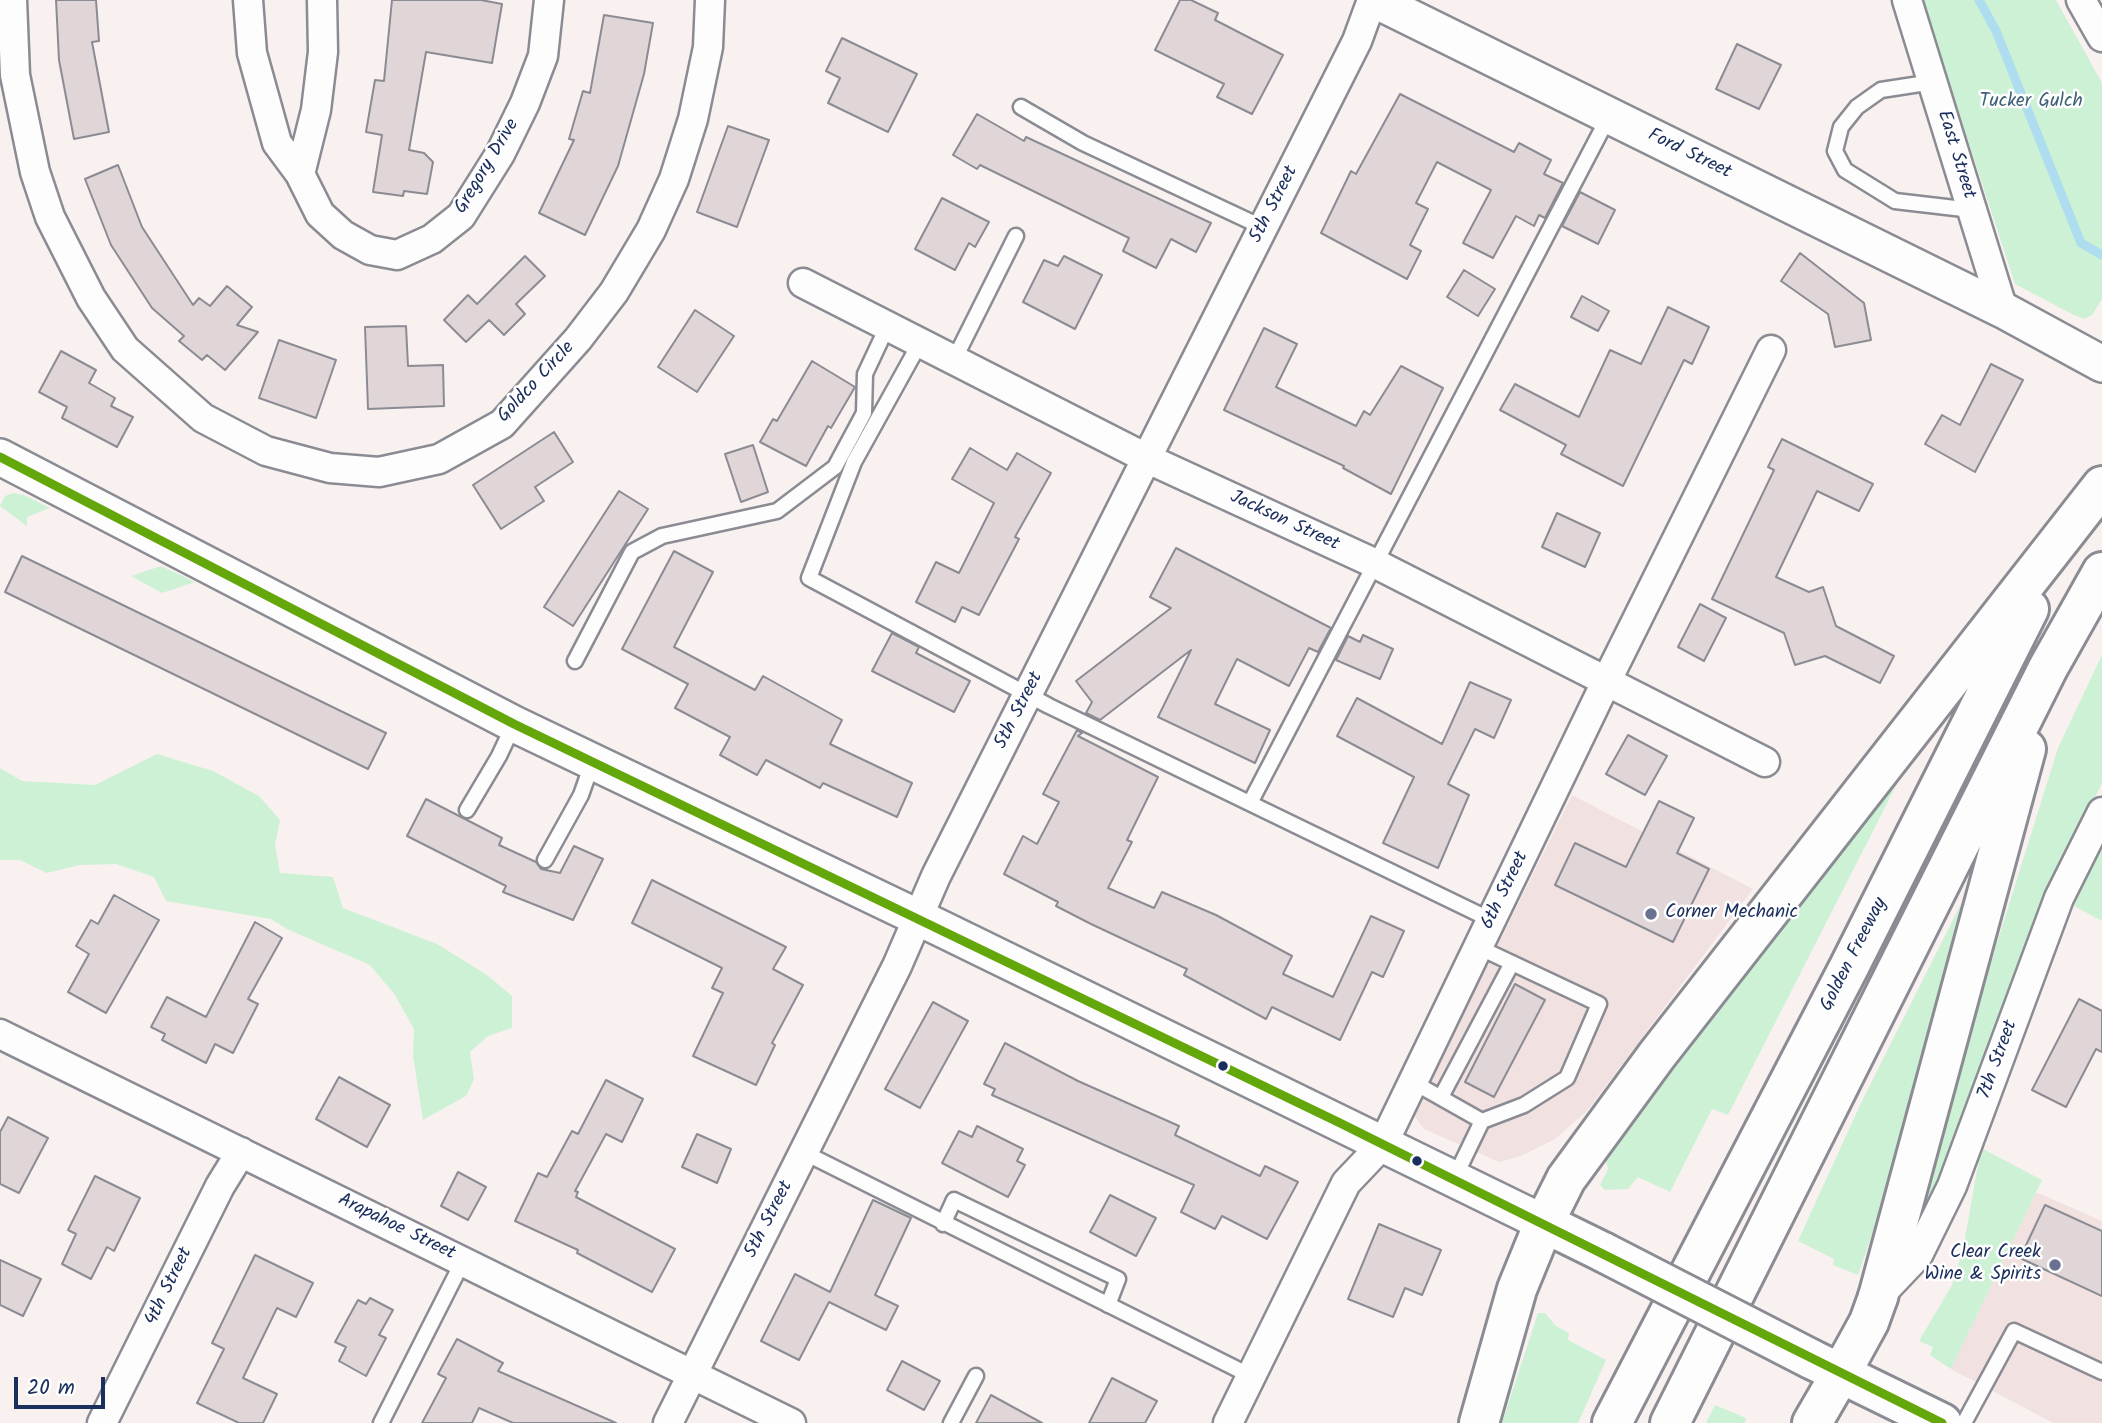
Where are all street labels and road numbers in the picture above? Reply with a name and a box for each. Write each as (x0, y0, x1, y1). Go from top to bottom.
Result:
street label: East Street (1931, 108, 1979, 202)
street label: Gregory Drive (451, 115, 525, 219)
street label: Ford Street (1644, 125, 1734, 185)
street label: 5th Street (1246, 163, 1304, 247)
street label: Goldco Circle (494, 338, 580, 428)
street label: Jackson Street (1226, 487, 1342, 557)
street label: 5th Street (991, 669, 1049, 753)
street label: 6th Street (1477, 848, 1535, 934)
street label: Golden Freeway (1817, 894, 1893, 1016)
street label: 7th Street (1974, 1018, 2024, 1102)
street label: 5th Street (741, 1178, 799, 1262)
street label: Arapahoe Street (334, 1190, 458, 1266)
street label: 4th Street (141, 1244, 199, 1330)

